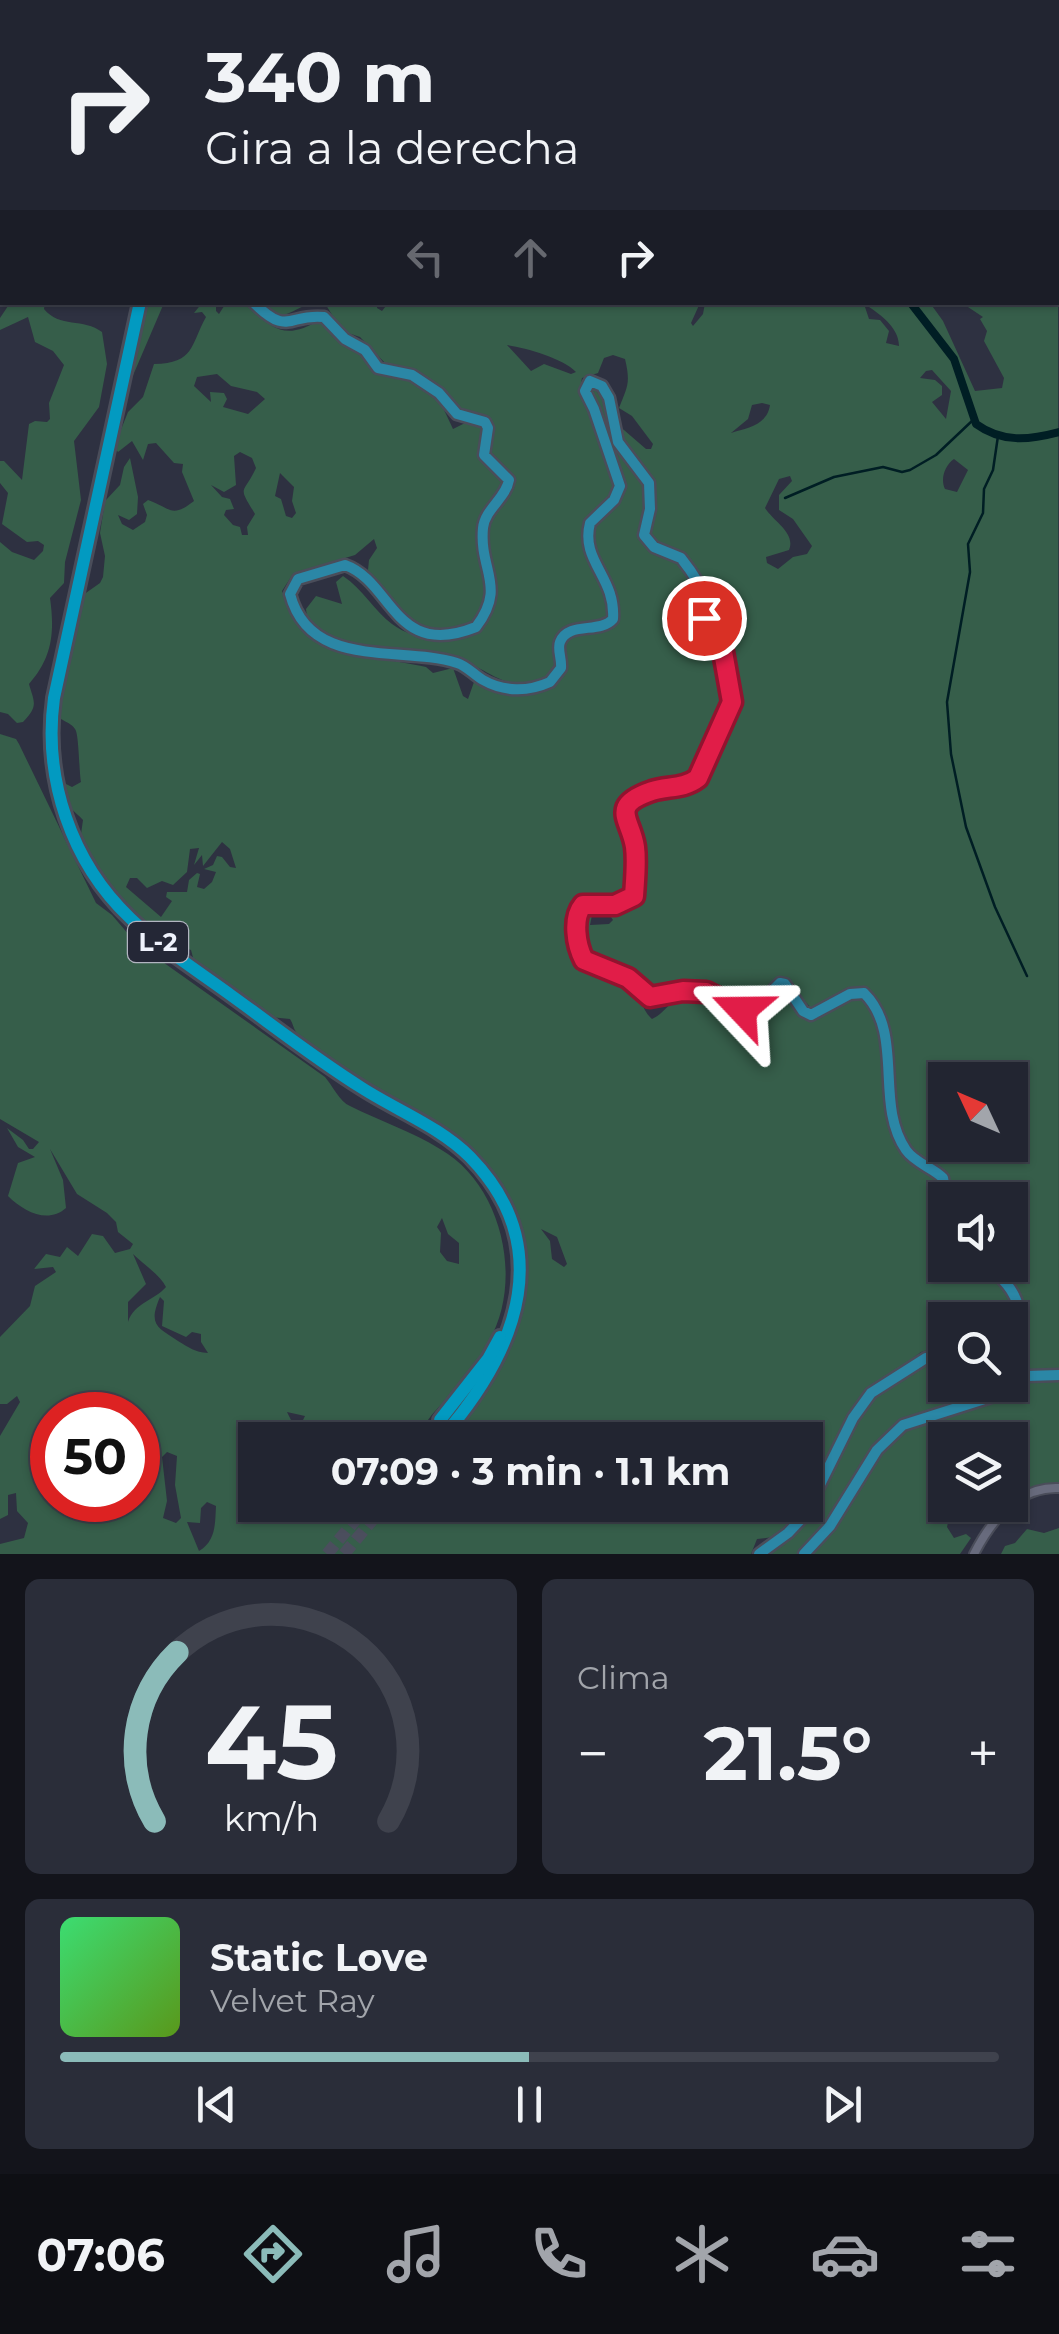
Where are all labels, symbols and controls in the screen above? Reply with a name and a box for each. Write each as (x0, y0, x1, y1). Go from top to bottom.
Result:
text: 340 m (205, 34, 435, 120)
icon: right (40, 40, 170, 170)
text: Gira a la derecha (205, 120, 580, 175)
icon: left (398, 230, 453, 285)
icon: ahead (503, 230, 558, 285)
icon: right (608, 230, 663, 285)
pin (662, 576, 747, 661)
icon: arrive (677, 591, 732, 646)
road number: L-2 (128, 922, 188, 962)
position arrow (690, 958, 794, 1062)
north arrow (928, 1062, 1028, 1162)
map controls (928, 1062, 1028, 1522)
button: sound (928, 1182, 1028, 1282)
button: search (928, 1302, 1028, 1402)
speed limit sign: 50 (30, 1392, 160, 1522)
button: layers (928, 1422, 1028, 1522)
text: 07:09 · 3 min · 1.1 km (331, 1448, 730, 1495)
text: Clima (577, 1658, 670, 1697)
text: 45 (204, 1678, 338, 1805)
text: 21.5° (704, 1707, 872, 1799)
text: − (577, 1720, 609, 1787)
text: + (967, 1720, 999, 1787)
text: km/h (223, 1796, 319, 1840)
text: Static Love (210, 1934, 428, 1981)
text: Velvet Ray (210, 1981, 375, 2020)
icon: previous (189, 2077, 244, 2132)
icon: pause (502, 2077, 557, 2132)
icon: next (815, 2077, 870, 2132)
icon: directions (238, 2219, 308, 2289)
icon: music (381, 2219, 451, 2289)
icon: phone (524, 2219, 594, 2289)
icon: climate (667, 2219, 737, 2289)
icon: car (810, 2219, 880, 2289)
icon: filters (953, 2219, 1023, 2289)
text: 07:06 (36, 2227, 165, 2282)

